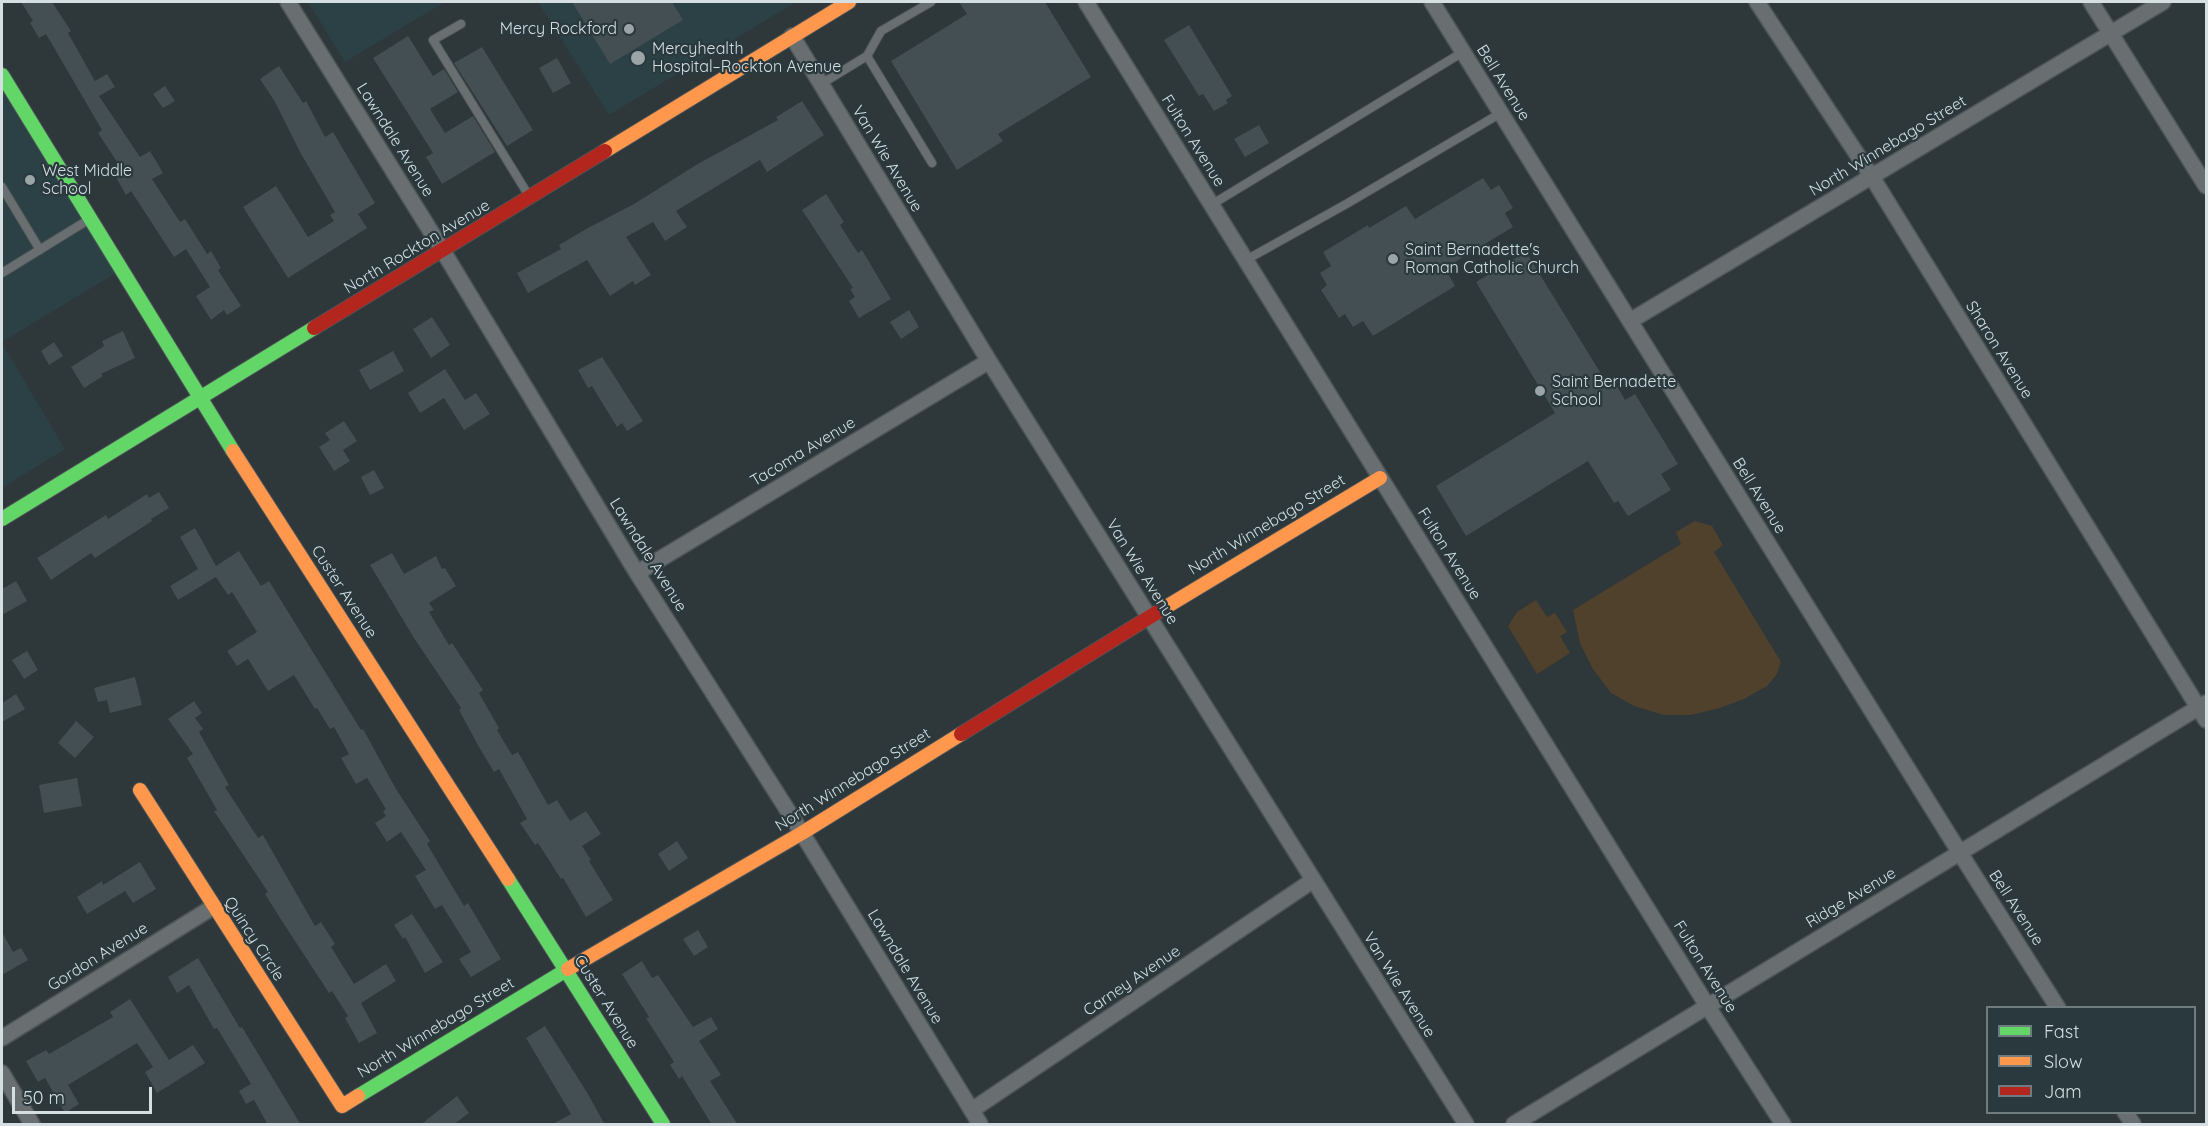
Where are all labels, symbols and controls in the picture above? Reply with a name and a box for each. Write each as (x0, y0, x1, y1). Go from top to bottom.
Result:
place label: Mercy Rockford (500, 19, 617, 39)
marker: Mercy Rockford (622, 22, 636, 36)
place label: Mercyhealth Hospital–Rockton Avenue (652, 39, 841, 77)
street label: Bell Avenue (1472, 41, 1534, 125)
marker: Mercyhealth Hospital–Rockton Avenue (629, 49, 647, 67)
street label: Lawndale Avenue (352, 80, 438, 200)
street label: Fulton Avenue (1157, 91, 1229, 191)
street label: North Winnebago Street (1806, 92, 1970, 200)
street label: Van Wie Avenue (848, 102, 926, 216)
place label: West Middle School (42, 161, 132, 199)
marker: West Middle School (23, 173, 37, 187)
street label: North Rockton Avenue (341, 196, 493, 298)
place label: Saint Bernadette's Roman Catholic Church (1405, 240, 1579, 278)
marker: Saint Bernadette's Roman Catholic Church (1386, 252, 1400, 266)
street label: Sharon Avenue (1961, 298, 2037, 402)
place label: Saint Bernadette School (1552, 372, 1676, 410)
marker: Saint Bernadette School (1533, 384, 1547, 398)
street label: Tacoma Avenue (747, 413, 859, 491)
street label: Bell Avenue (1728, 454, 1790, 538)
street label: North Winnebago Street (1185, 471, 1349, 579)
street label: Lawndale Avenue (605, 495, 691, 615)
street label: Fulton Avenue (1413, 504, 1485, 604)
street label: Van Wie Avenue (1102, 516, 1182, 628)
street label: Custer Avenue (307, 542, 381, 642)
street label: North Winnebago Street (772, 724, 934, 836)
street label: Ridge Avenue (1802, 864, 1900, 932)
street label: Bell Avenue (1985, 867, 2047, 949)
street label: Quincy Circle (220, 893, 288, 985)
street label: Lawndale Avenue (863, 906, 947, 1028)
street label: Fulton Avenue (1669, 917, 1741, 1017)
street label: Gordon Avenue (44, 919, 152, 995)
street label: Van Wie Avenue (1359, 929, 1439, 1041)
street label: Carney Avenue (1080, 942, 1184, 1020)
street label: Custer Avenue (570, 952, 642, 1052)
street label: North Winnebago Street (354, 974, 518, 1082)
legend (1986, 1006, 2196, 1114)
text: Fast (2044, 1020, 2079, 1043)
text: Slow (2044, 1050, 2082, 1073)
scale bar (15, 1075, 154, 1113)
text: Jam (2044, 1080, 2082, 1103)
text: 50 m (23, 1086, 65, 1109)

